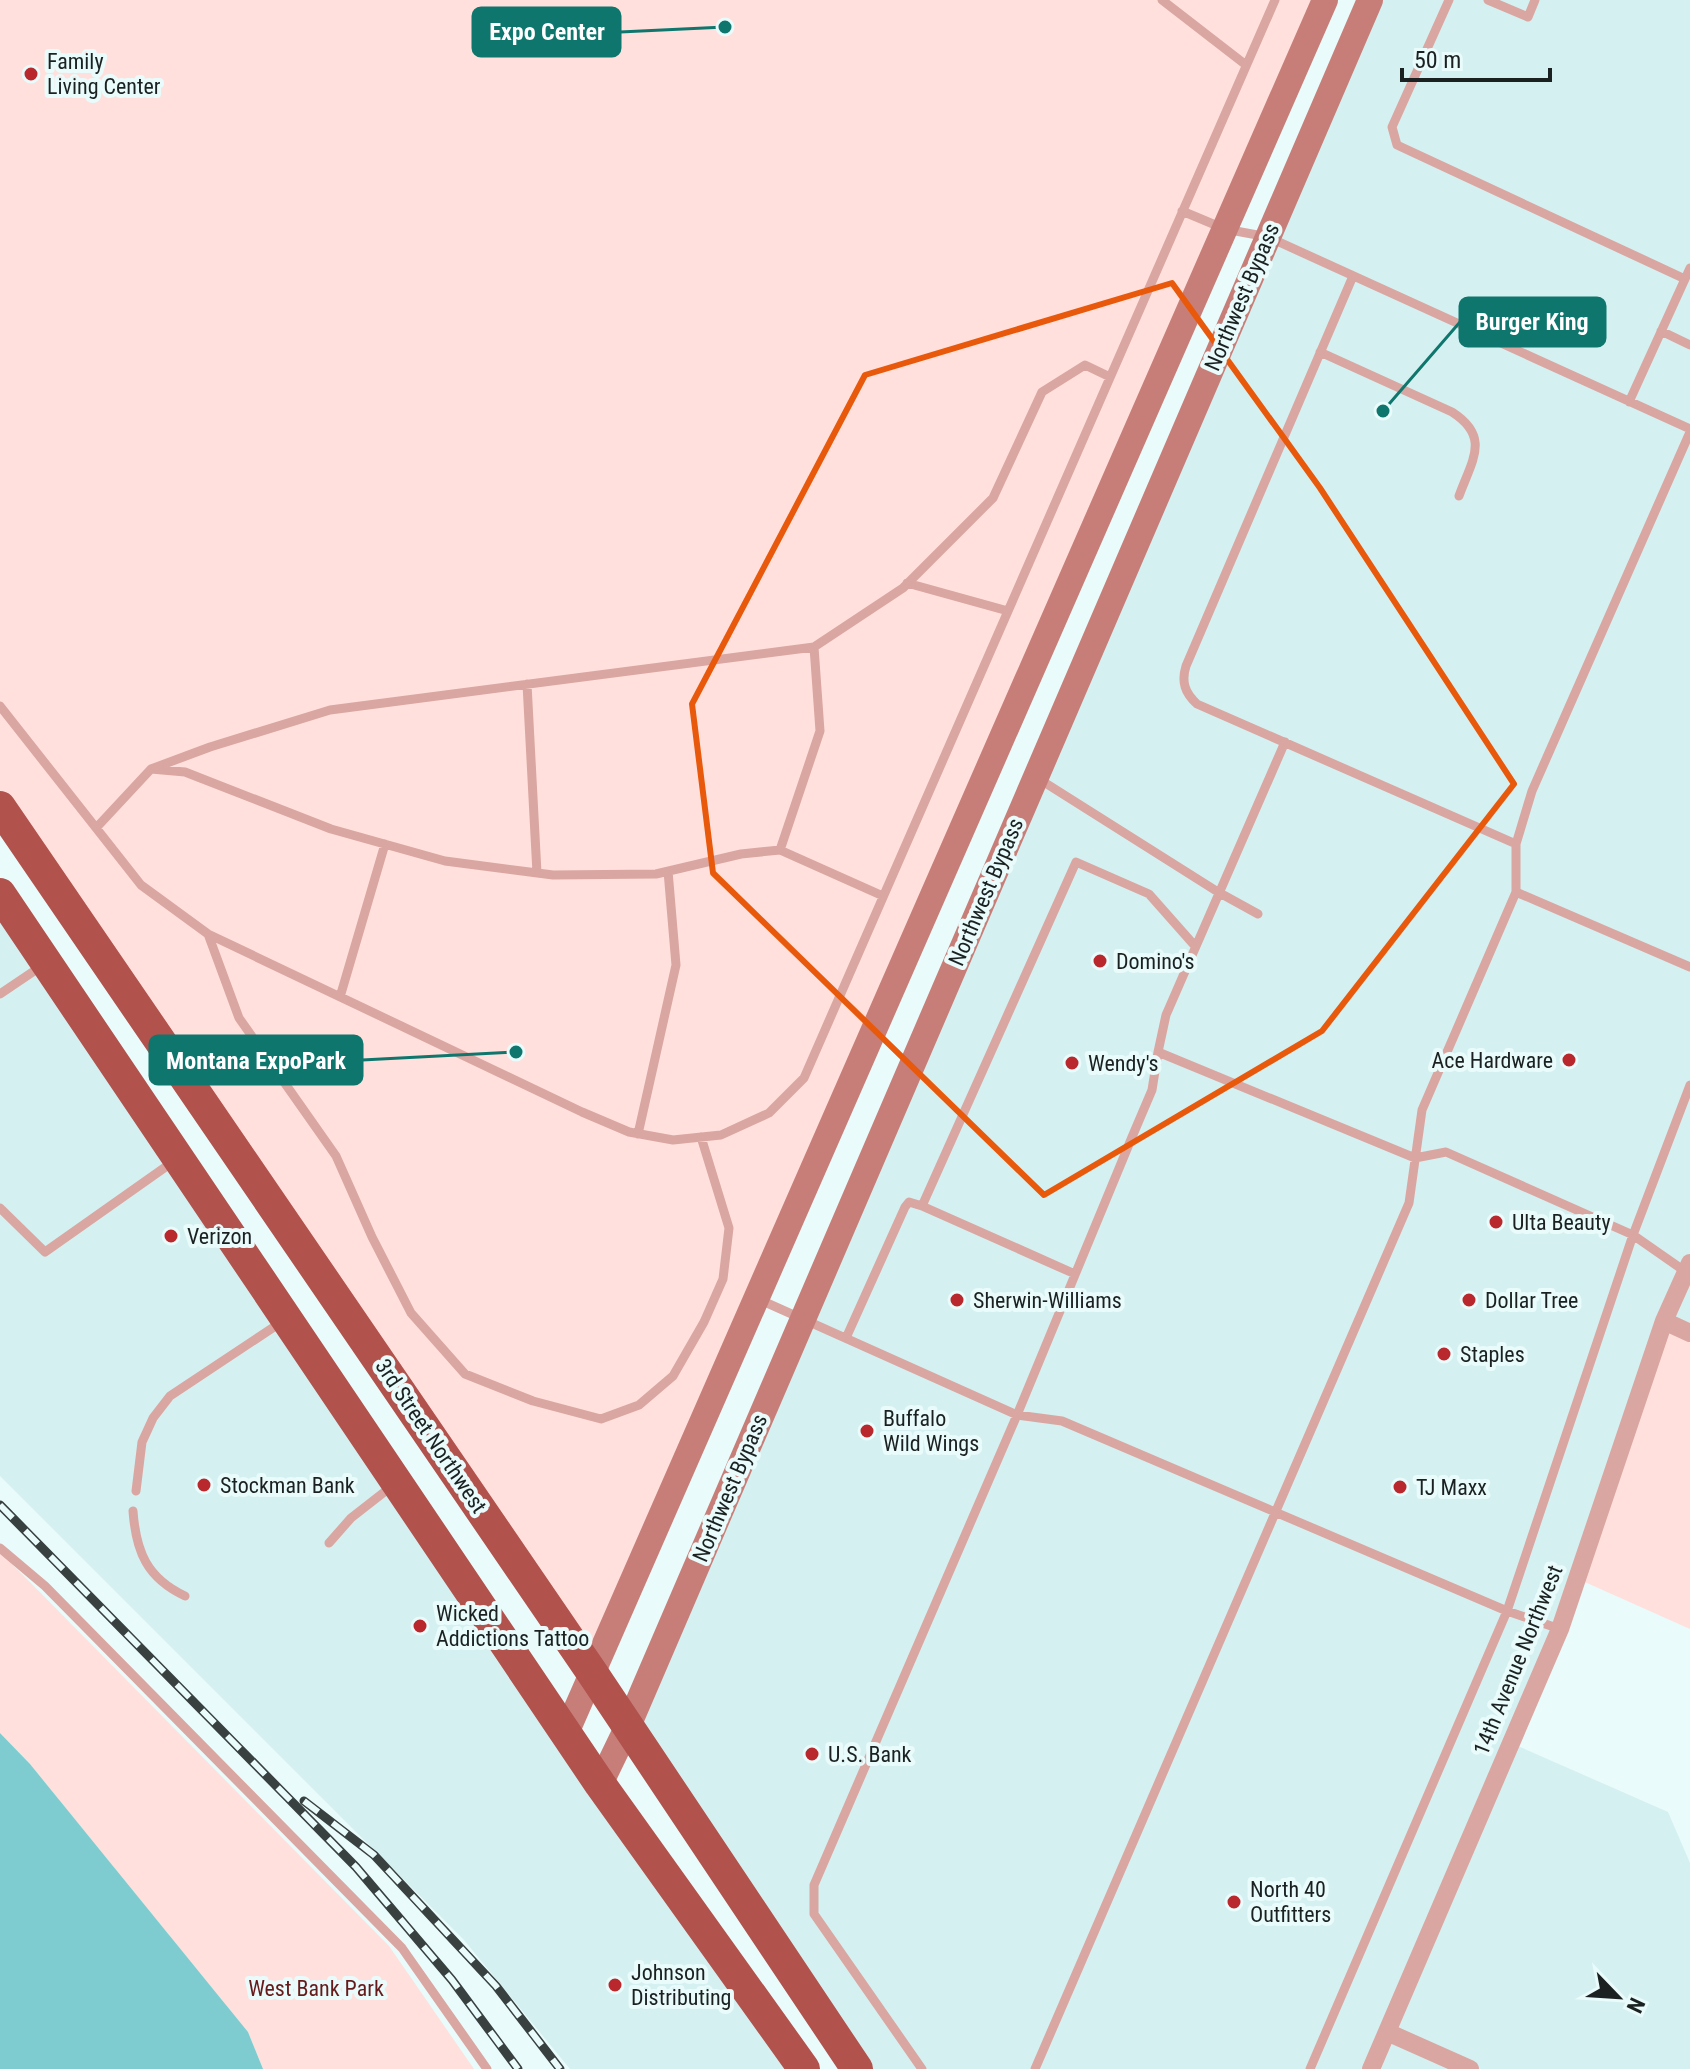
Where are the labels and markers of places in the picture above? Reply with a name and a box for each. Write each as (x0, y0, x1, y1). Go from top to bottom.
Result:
callout: Expo Center (473, 8, 620, 56)
place label: Family Living Center (47, 49, 161, 99)
marker: Family Living Center (22, 65, 40, 83)
callout: Burger King (1460, 298, 1605, 346)
place label: Domino's (1116, 949, 1194, 974)
marker: Domino's (1091, 952, 1109, 970)
callout: Montana ExpoPark (150, 1036, 362, 1084)
place label: Ace Hardware (1432, 1048, 1553, 1073)
place label: Wendy's (1088, 1051, 1159, 1076)
marker: Ace Hardware (1560, 1051, 1578, 1069)
marker: Wendy's (1063, 1054, 1081, 1072)
place label: Ulta Beauty (1512, 1210, 1611, 1235)
marker: Ulta Beauty (1487, 1213, 1505, 1231)
place label: Verizon (187, 1224, 252, 1249)
marker: Verizon (162, 1227, 180, 1245)
place label: Sherwin-Williams (973, 1288, 1122, 1313)
place label: Dollar Tree (1485, 1288, 1578, 1313)
marker: Sherwin-Williams (948, 1291, 966, 1309)
marker: Dollar Tree (1460, 1291, 1478, 1309)
place label: Staples (1460, 1342, 1525, 1367)
marker: Staples (1435, 1345, 1453, 1363)
place label: Buffalo Wild Wings (883, 1406, 979, 1456)
marker: Buffalo Wild Wings (858, 1422, 876, 1440)
place label: Stockman Bank (220, 1473, 355, 1498)
place label: TJ Maxx (1416, 1475, 1487, 1500)
marker: Stockman Bank (195, 1476, 213, 1494)
marker: TJ Maxx (1391, 1478, 1409, 1496)
place label: Wicked Addictions Tattoo (436, 1601, 589, 1651)
marker: Wicked Addictions Tattoo (411, 1617, 429, 1635)
place label: U.S. Bank (828, 1742, 912, 1767)
marker: U.S. Bank (803, 1745, 821, 1763)
place label: North 40 Outfitters (1250, 1877, 1331, 1927)
marker: North 40 Outfitters (1225, 1893, 1243, 1911)
place label: Johnson Distributing (631, 1960, 731, 2010)
marker: Johnson Distributing (606, 1976, 624, 1994)

